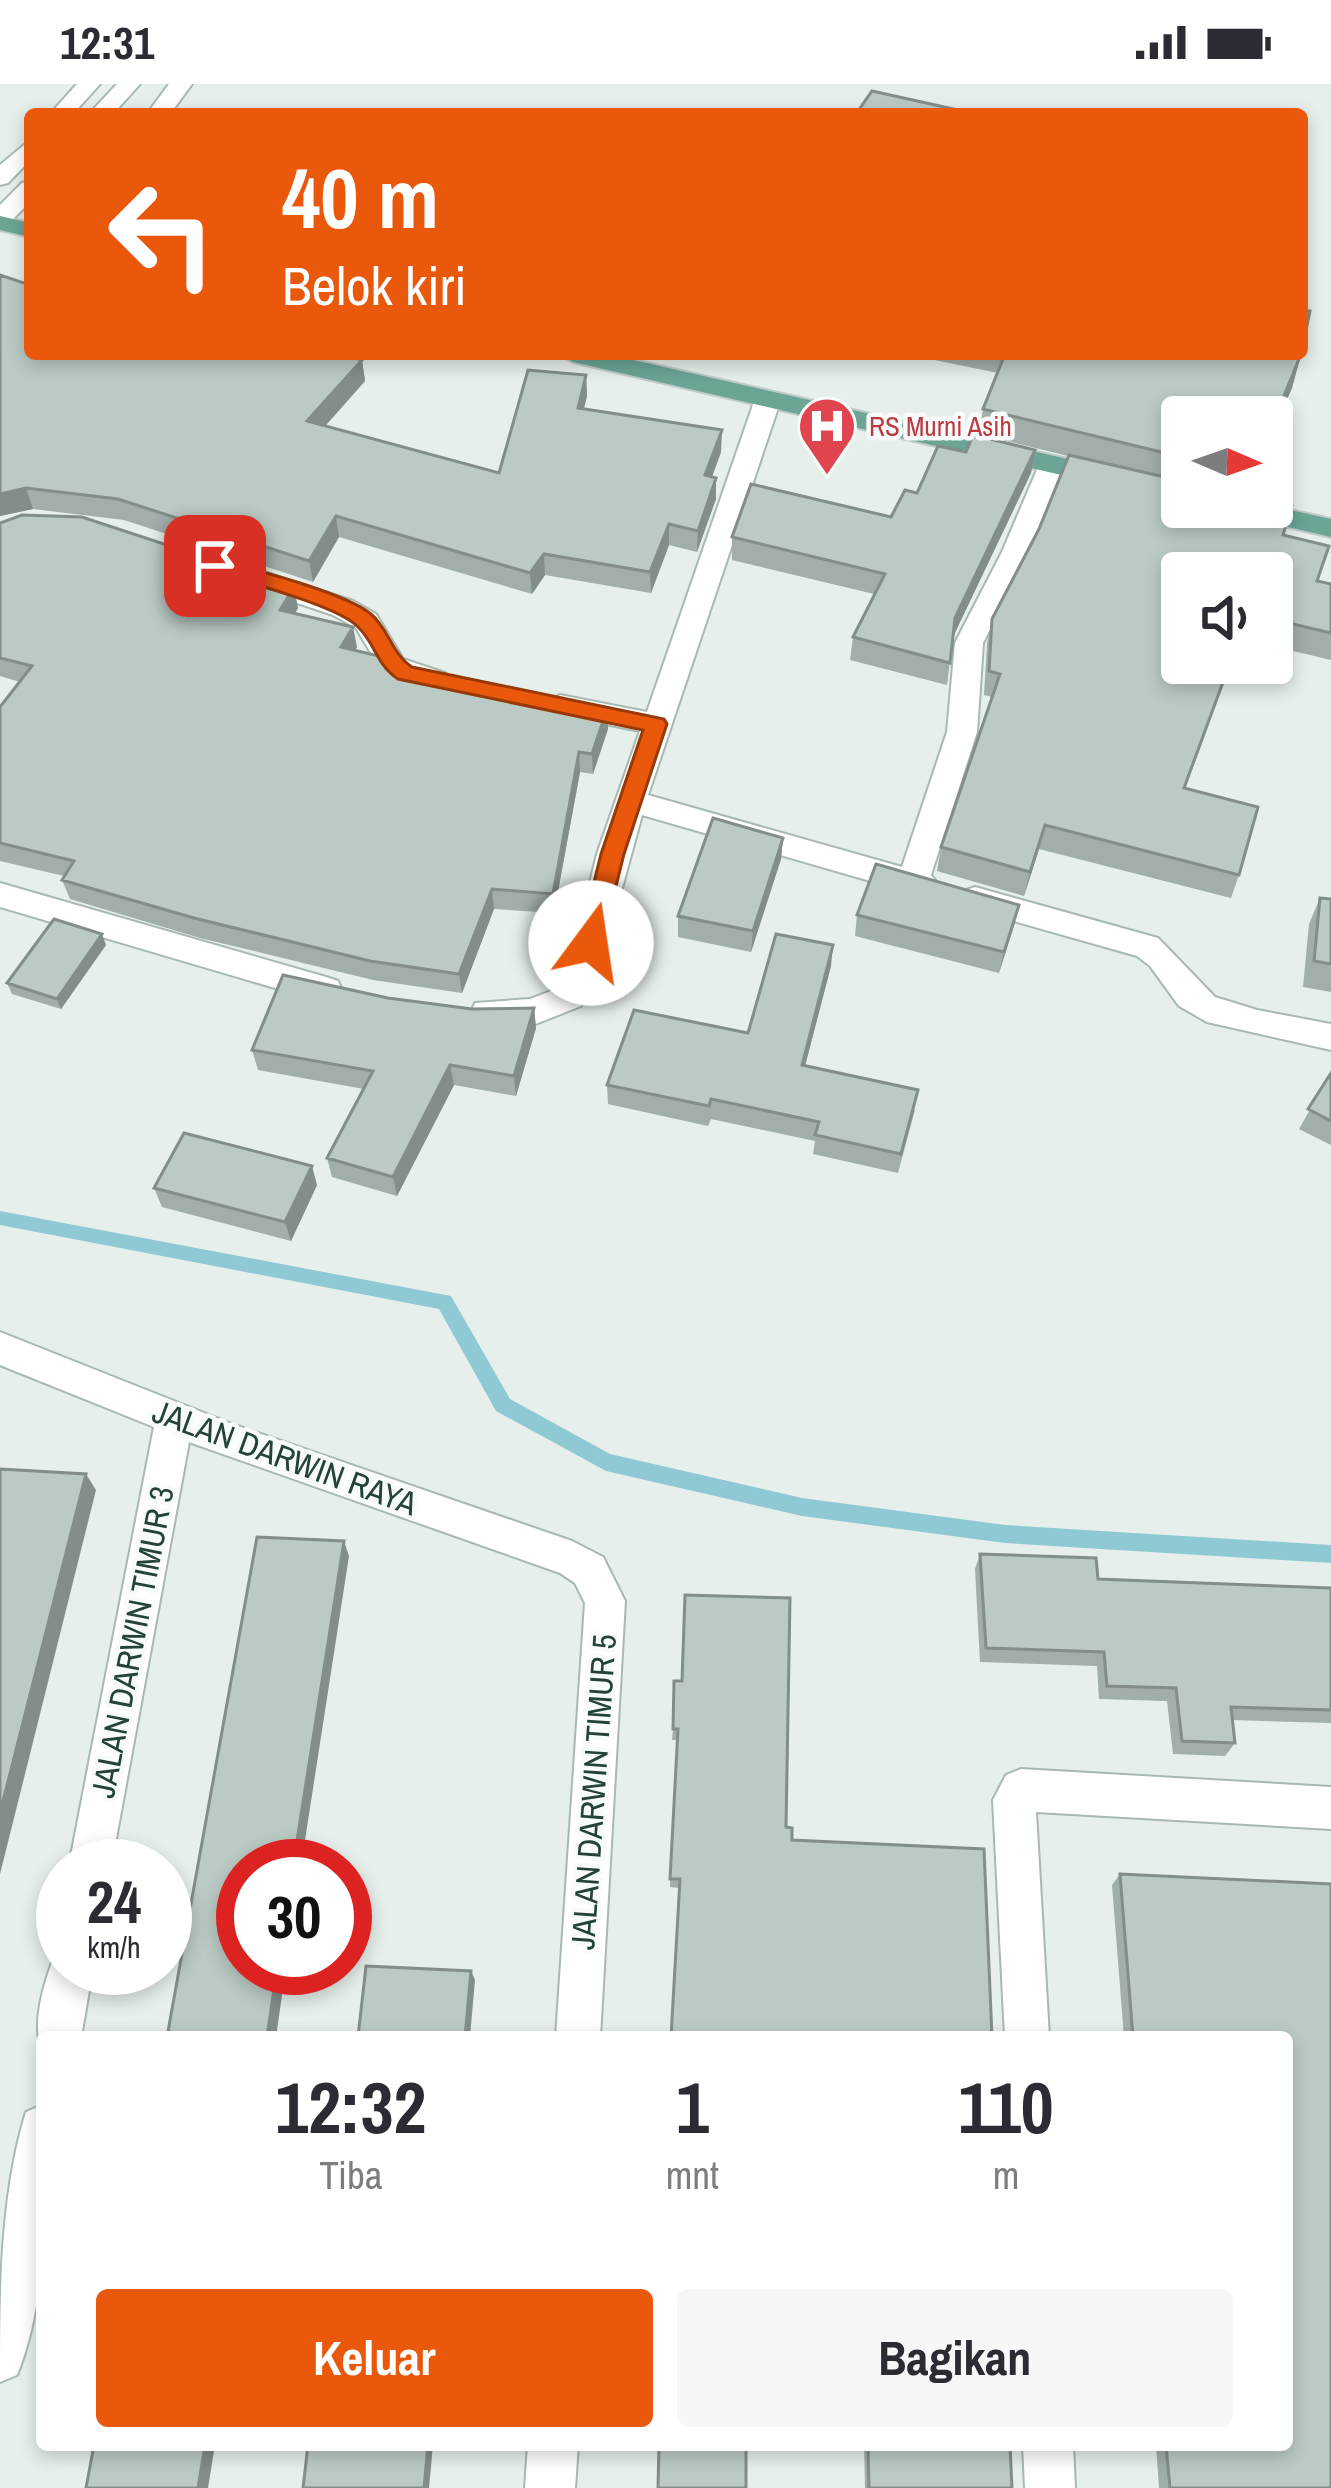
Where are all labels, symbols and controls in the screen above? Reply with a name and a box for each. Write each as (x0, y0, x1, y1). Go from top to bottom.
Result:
text: 12:31 (60, 12, 154, 73)
text: 40 m (282, 141, 439, 254)
icon: left (84, 156, 240, 312)
text: Belok kiri (282, 249, 467, 322)
hospital icon: RS Murni Asih (796, 395, 858, 477)
north arrow (1161, 396, 1293, 528)
map controls (1161, 396, 1293, 684)
place label: RS Murni Asih (869, 408, 1012, 444)
pin (164, 515, 266, 617)
icon: arrive (182, 533, 248, 599)
button: sound (1161, 552, 1293, 684)
position arrow (528, 880, 654, 1006)
street label: JALAN DARWIN RAYA (147, 1389, 424, 1526)
street label: JALAN DARWIN TIMUR 3 (80, 1483, 184, 1801)
street label: JALAN DARWIN TIMUR 5 (560, 1633, 626, 1951)
speed limit sign: 30 (216, 1839, 372, 1995)
text: 24 (87, 1861, 141, 1942)
text: km/h (87, 1927, 141, 1967)
text: 12:32 (275, 2058, 426, 2155)
text: 1 (676, 2058, 709, 2155)
text: 110 (958, 2058, 1054, 2155)
text: Tiba (319, 2149, 382, 2201)
text: mnt (666, 2149, 719, 2201)
text: m (993, 2149, 1019, 2201)
button: Keluar (96, 2289, 653, 2427)
button: Bagikan (677, 2289, 1233, 2427)

